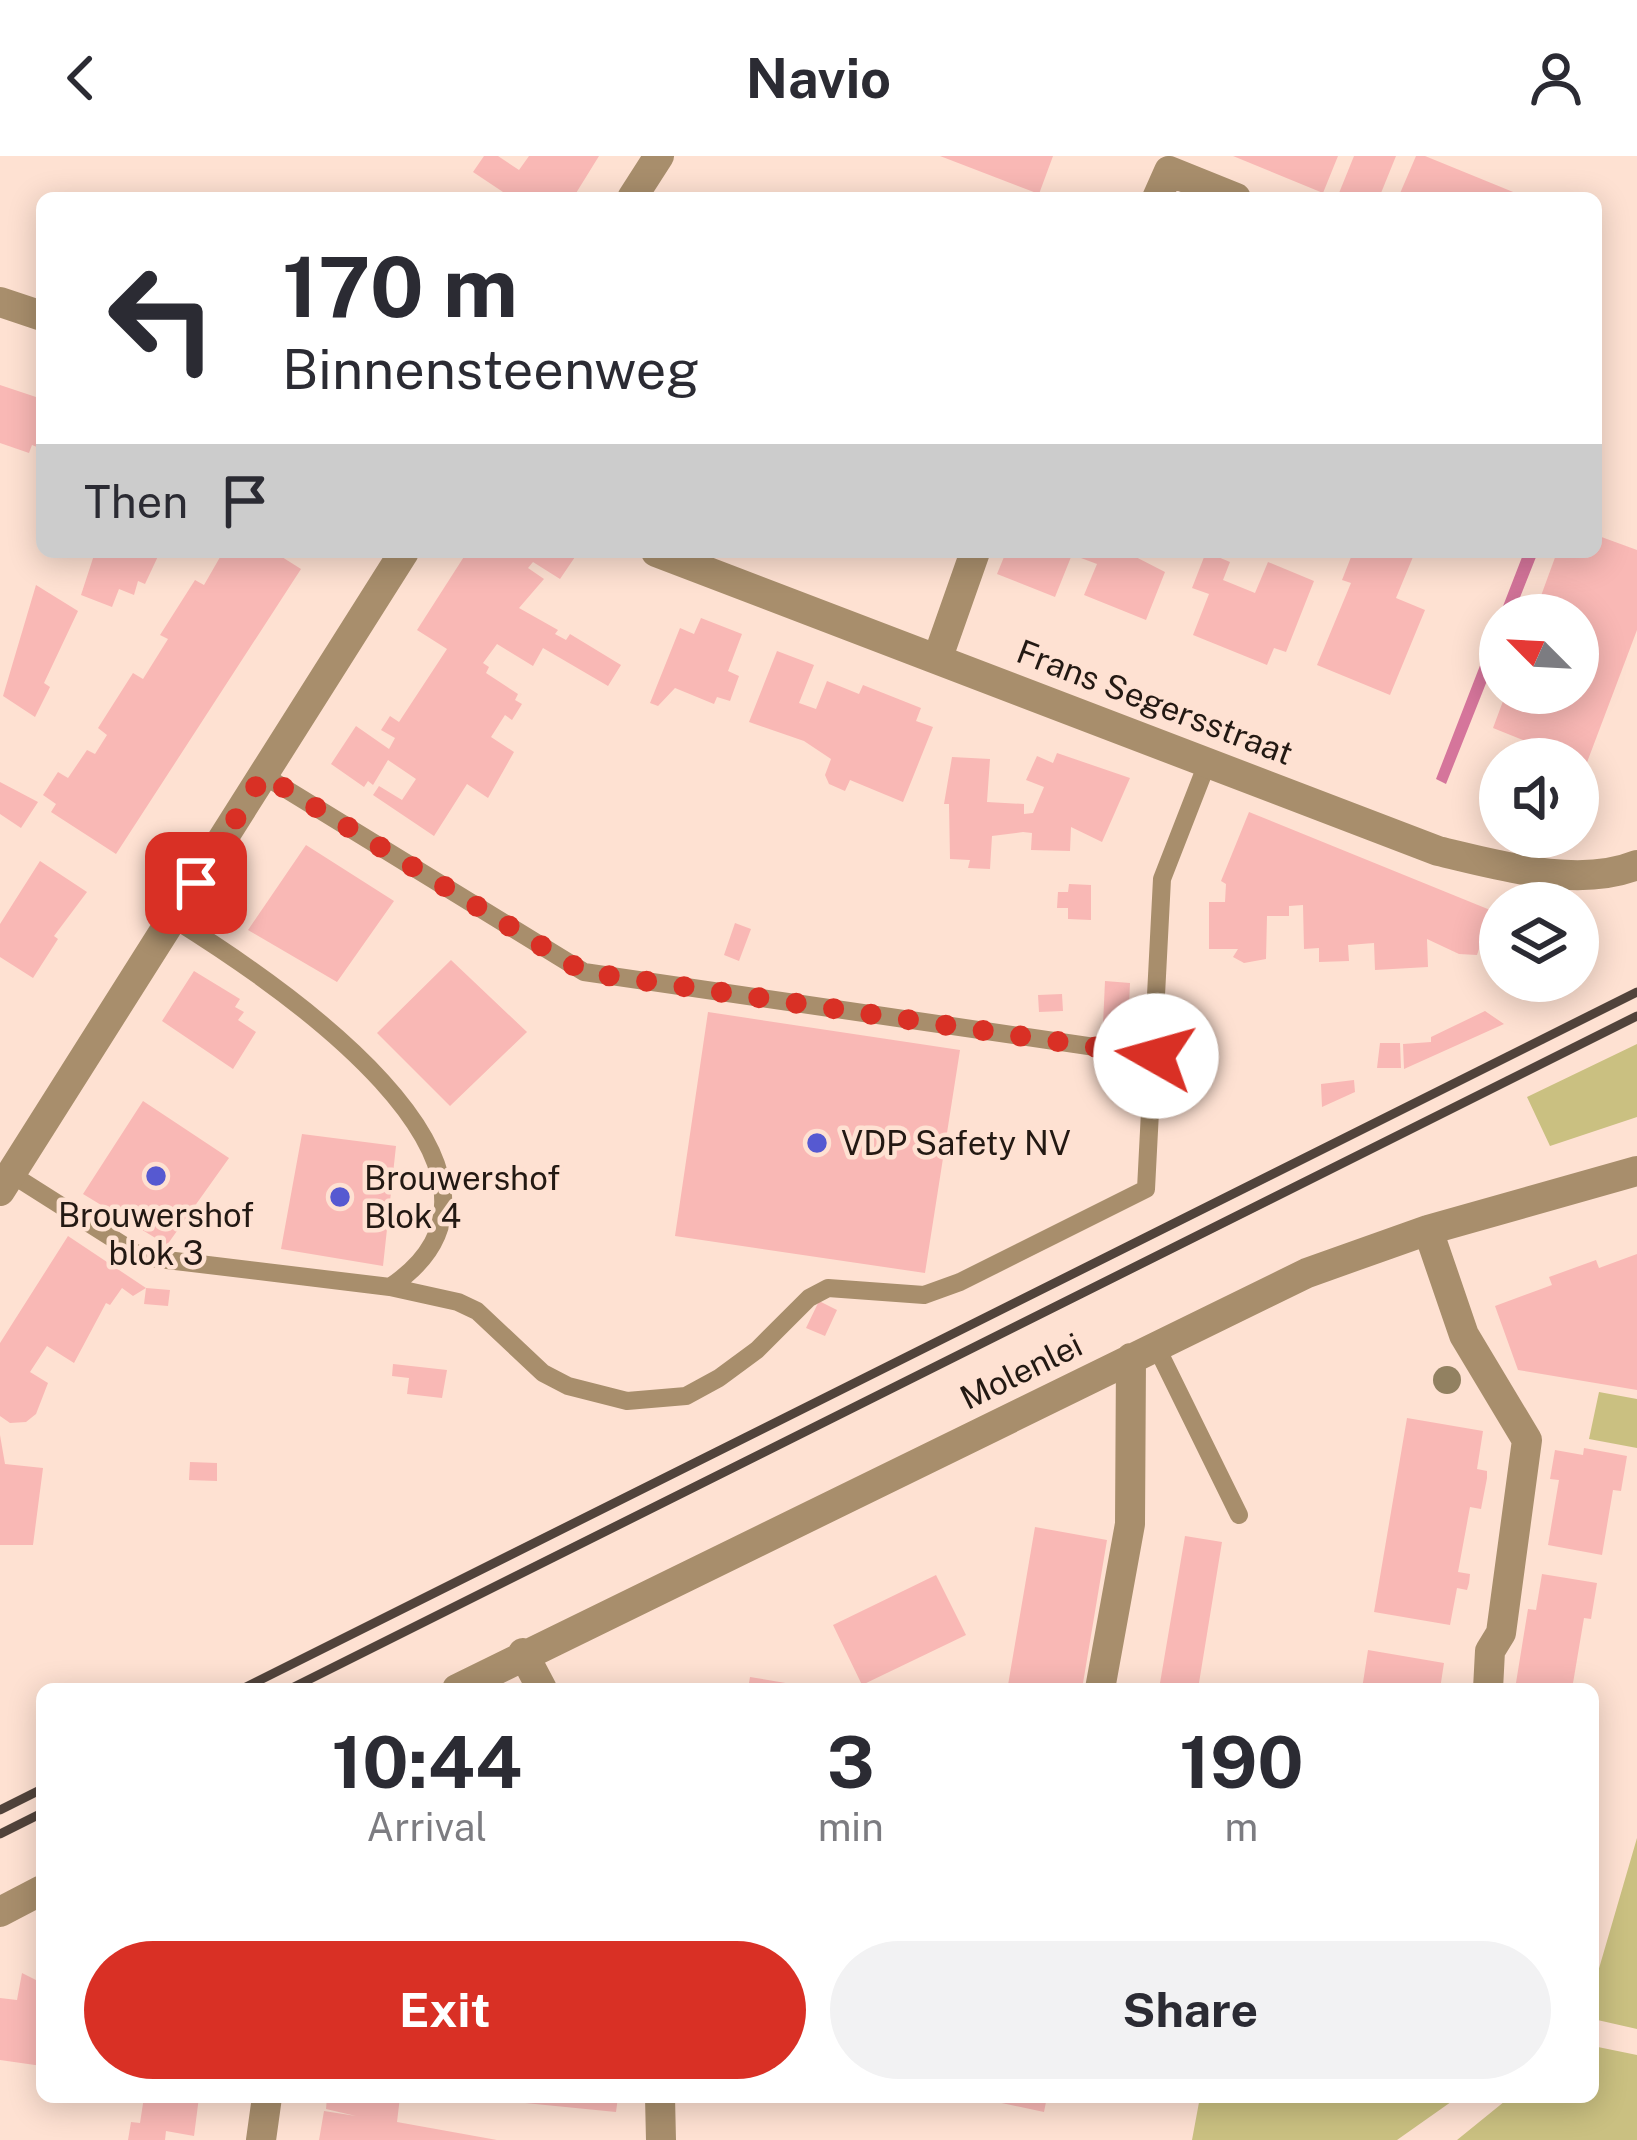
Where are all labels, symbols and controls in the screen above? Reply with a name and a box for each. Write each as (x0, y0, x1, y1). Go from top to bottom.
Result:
icon: back (48, 45, 114, 111)
icon: person (1523, 45, 1589, 111)
text: Navio (746, 47, 891, 110)
text: 170 m (282, 237, 518, 336)
icon: left (84, 240, 240, 396)
text: Binnensteenweg (282, 338, 700, 401)
icon: arrive (212, 468, 278, 534)
text: Then (84, 475, 188, 528)
north arrow (1479, 594, 1599, 714)
map controls (1479, 594, 1599, 1002)
street label: Frans Segersstraat (1012, 632, 1298, 772)
button: sound (1479, 738, 1599, 858)
pin (145, 832, 247, 934)
icon: arrive (163, 850, 229, 916)
button: layers (1479, 882, 1599, 1002)
position arrow (1093, 993, 1219, 1119)
place label: VDP Safety NV (841, 1124, 1071, 1162)
marker: VDP Safety NV (804, 1130, 830, 1156)
place label: Brouwershof Blok 4 (364, 1159, 560, 1235)
marker: Brouwershof blok 3 (143, 1163, 169, 1189)
marker: Brouwershof Blok 4 (327, 1184, 353, 1210)
place label: Brouwershof blok 3 (58, 1196, 254, 1272)
street label: Molenlei (954, 1325, 1088, 1417)
text: 10:44 (331, 1720, 522, 1804)
text: 3 (827, 1720, 875, 1804)
text: 190 (1179, 1720, 1304, 1804)
text: Arrival (367, 1804, 487, 1850)
text: min (818, 1804, 884, 1850)
text: m (1225, 1804, 1258, 1850)
button: Exit (84, 1941, 806, 2079)
button: Share (830, 1941, 1551, 2079)

